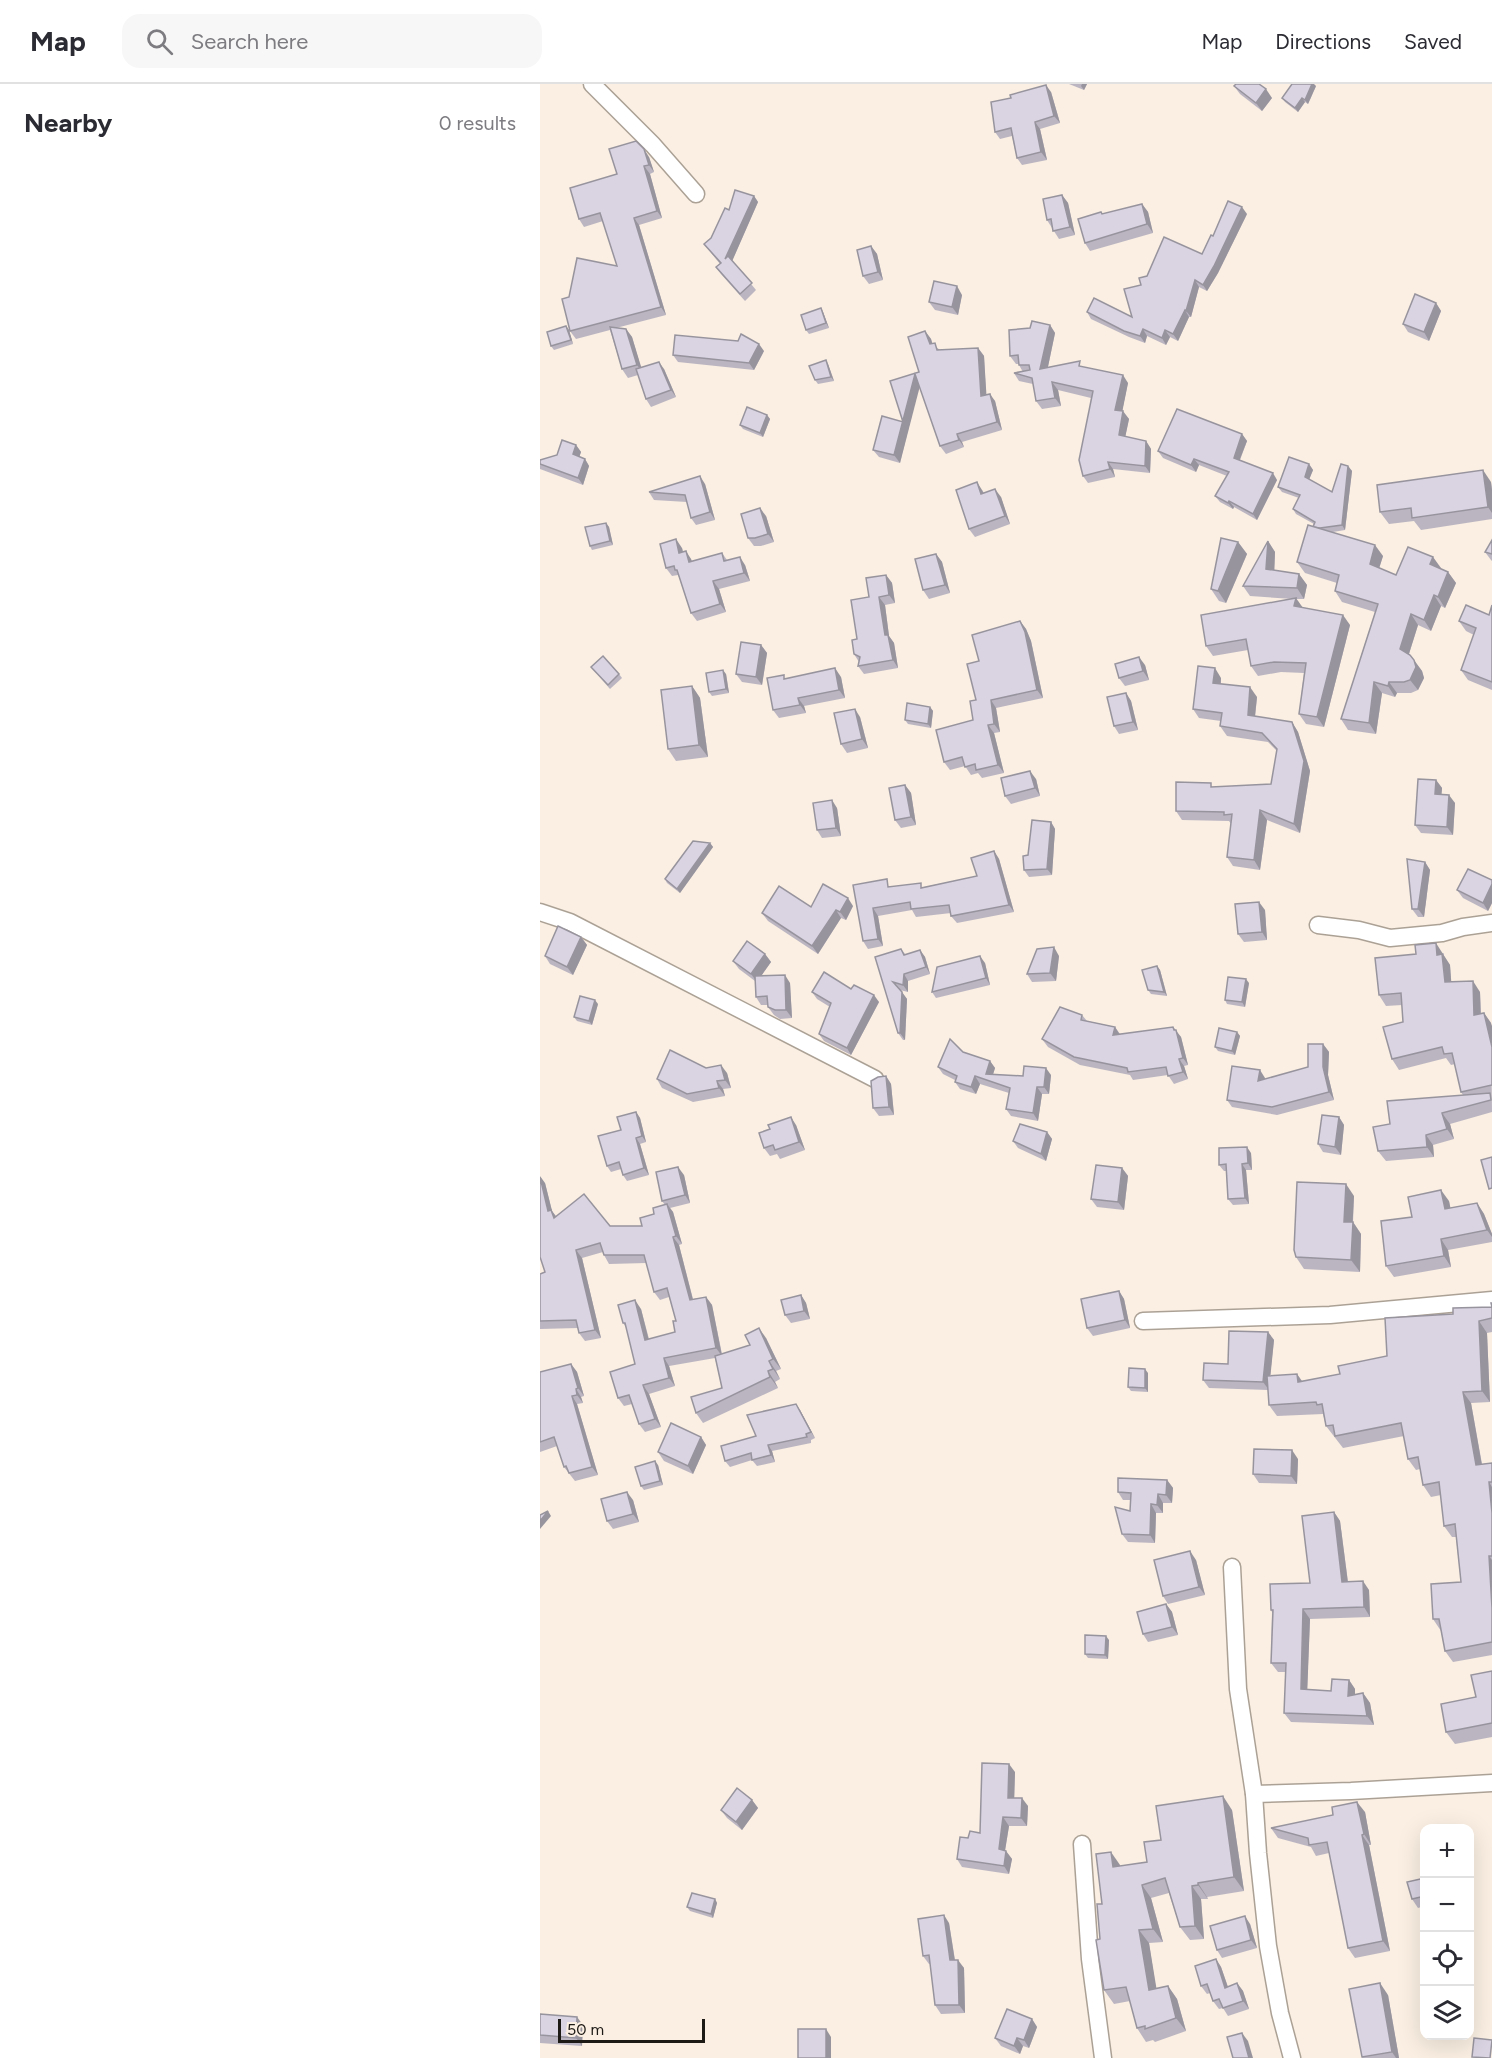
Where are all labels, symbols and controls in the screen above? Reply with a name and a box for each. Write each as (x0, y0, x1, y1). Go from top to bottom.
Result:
search box (122, 14, 542, 68)
text: Map (30, 24, 86, 58)
icon: search (143, 25, 176, 58)
text: Search here (191, 28, 308, 55)
text: Map (1201, 29, 1242, 54)
text: Directions (1275, 29, 1371, 54)
text: Saved (1404, 29, 1462, 54)
text: Nearby (24, 107, 112, 139)
text: 0 results (439, 111, 516, 135)
map controls (1420, 1824, 1474, 2040)
button: + (1420, 1824, 1474, 1878)
button: − (1420, 1878, 1474, 1932)
button: locate (1420, 1932, 1474, 1986)
button: layers (1420, 1986, 1474, 2040)
scale bar (558, 2016, 705, 2044)
text: 50 m (567, 2020, 604, 2039)

